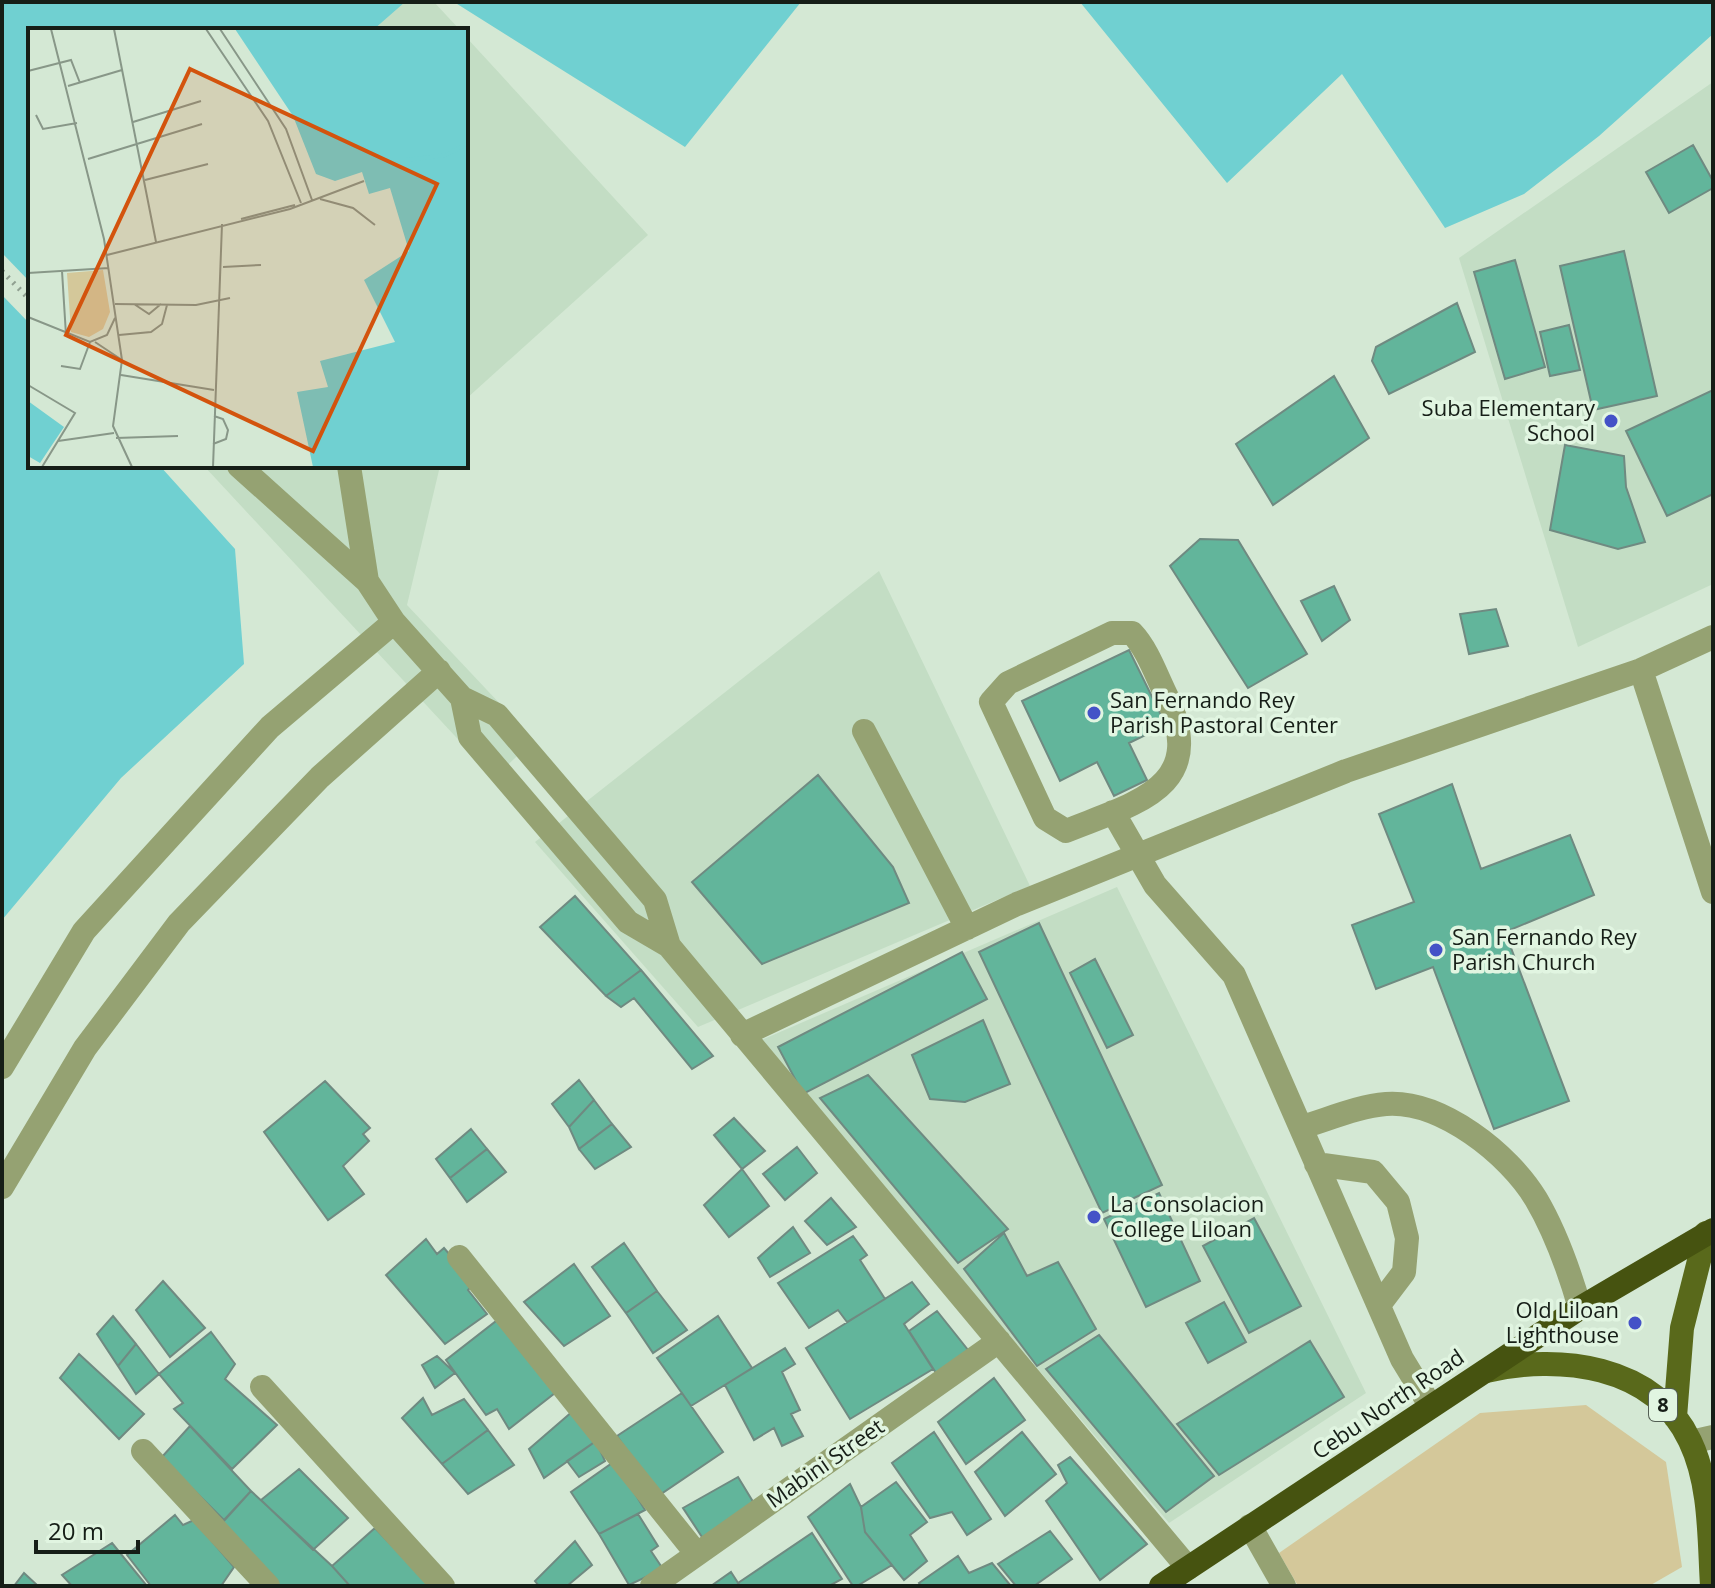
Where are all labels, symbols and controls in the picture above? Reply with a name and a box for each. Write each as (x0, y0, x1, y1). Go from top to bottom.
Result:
inset map (28, 28, 468, 468)
place label: Suba Elementary School (1422, 392, 1596, 447)
marker: Suba Elementary School (1602, 412, 1620, 430)
place label: San Fernando Rey Parish Pastoral Center (1110, 684, 1338, 739)
marker: San Fernando Rey Parish Pastoral Center (1085, 704, 1103, 722)
place label: San Fernando Rey Parish Church (1452, 921, 1638, 976)
marker: San Fernando Rey Parish Church (1427, 941, 1445, 959)
place label: La Consolacion College Liloan (1110, 1188, 1264, 1243)
marker: La Consolacion College Liloan (1085, 1208, 1103, 1226)
place label: Old Liloan Lighthouse (1506, 1294, 1619, 1349)
marker: Old Liloan Lighthouse (1626, 1314, 1644, 1332)
street label: Cebu North Road (1306, 1341, 1469, 1465)
road number: 8 (1649, 1389, 1677, 1421)
street label: Mabini Street (760, 1410, 889, 1514)
scale bar (36, 1504, 138, 1554)
text: 20 m (48, 1514, 104, 1547)

